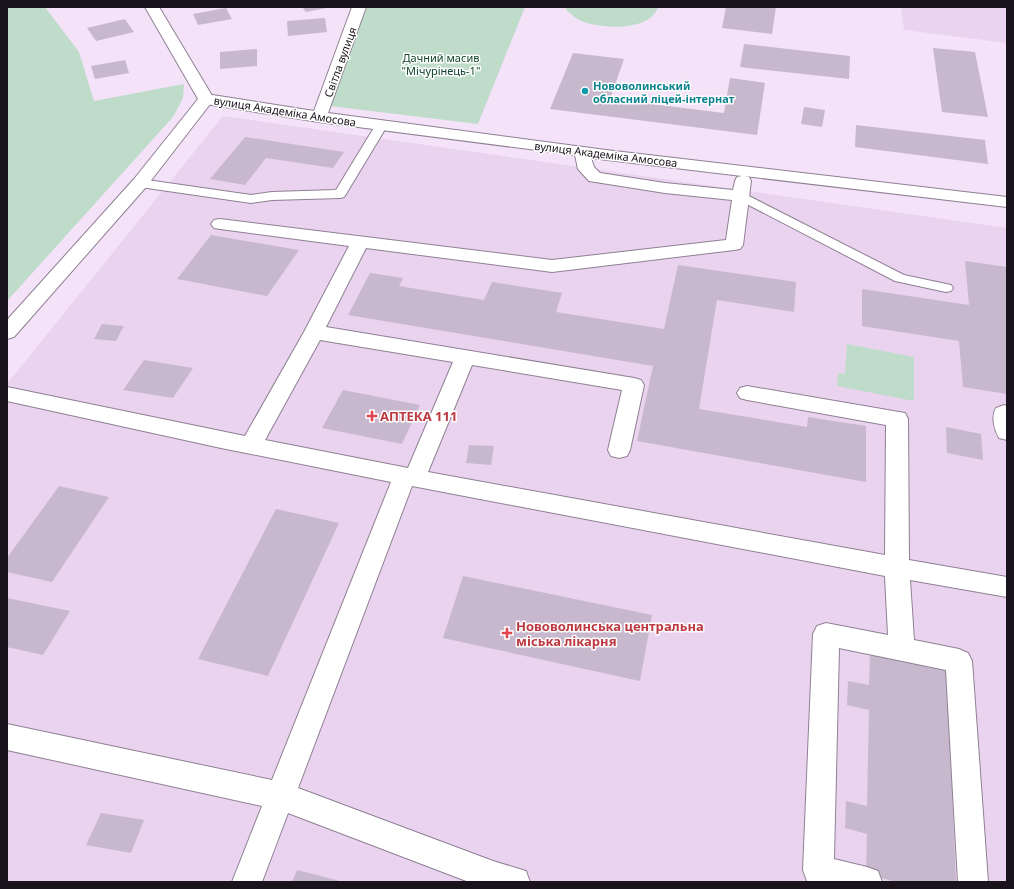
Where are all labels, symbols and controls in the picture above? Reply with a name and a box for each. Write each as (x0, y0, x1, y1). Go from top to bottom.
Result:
street label: Світла вулиця (320, 25, 360, 99)
park label: Дачний масив "Мічурінець-1" (402, 50, 480, 78)
place label: Нововолинський обласний ліцей-інтернат (593, 78, 735, 106)
marker: Нововолинський обласний ліцей-інтернат (580, 86, 590, 96)
street label: вулиця Академіка Амосова (213, 92, 357, 130)
street label: вулиця Академіка Амосова (534, 138, 678, 170)
place label: АПТЕКА 111 (380, 407, 457, 425)
marker: АПТЕКА 111 (367, 411, 377, 421)
place label: Нововолинська центральна міська лікарня (516, 617, 704, 650)
marker: Нововолинська центральна міська лікарня (501, 627, 513, 639)

